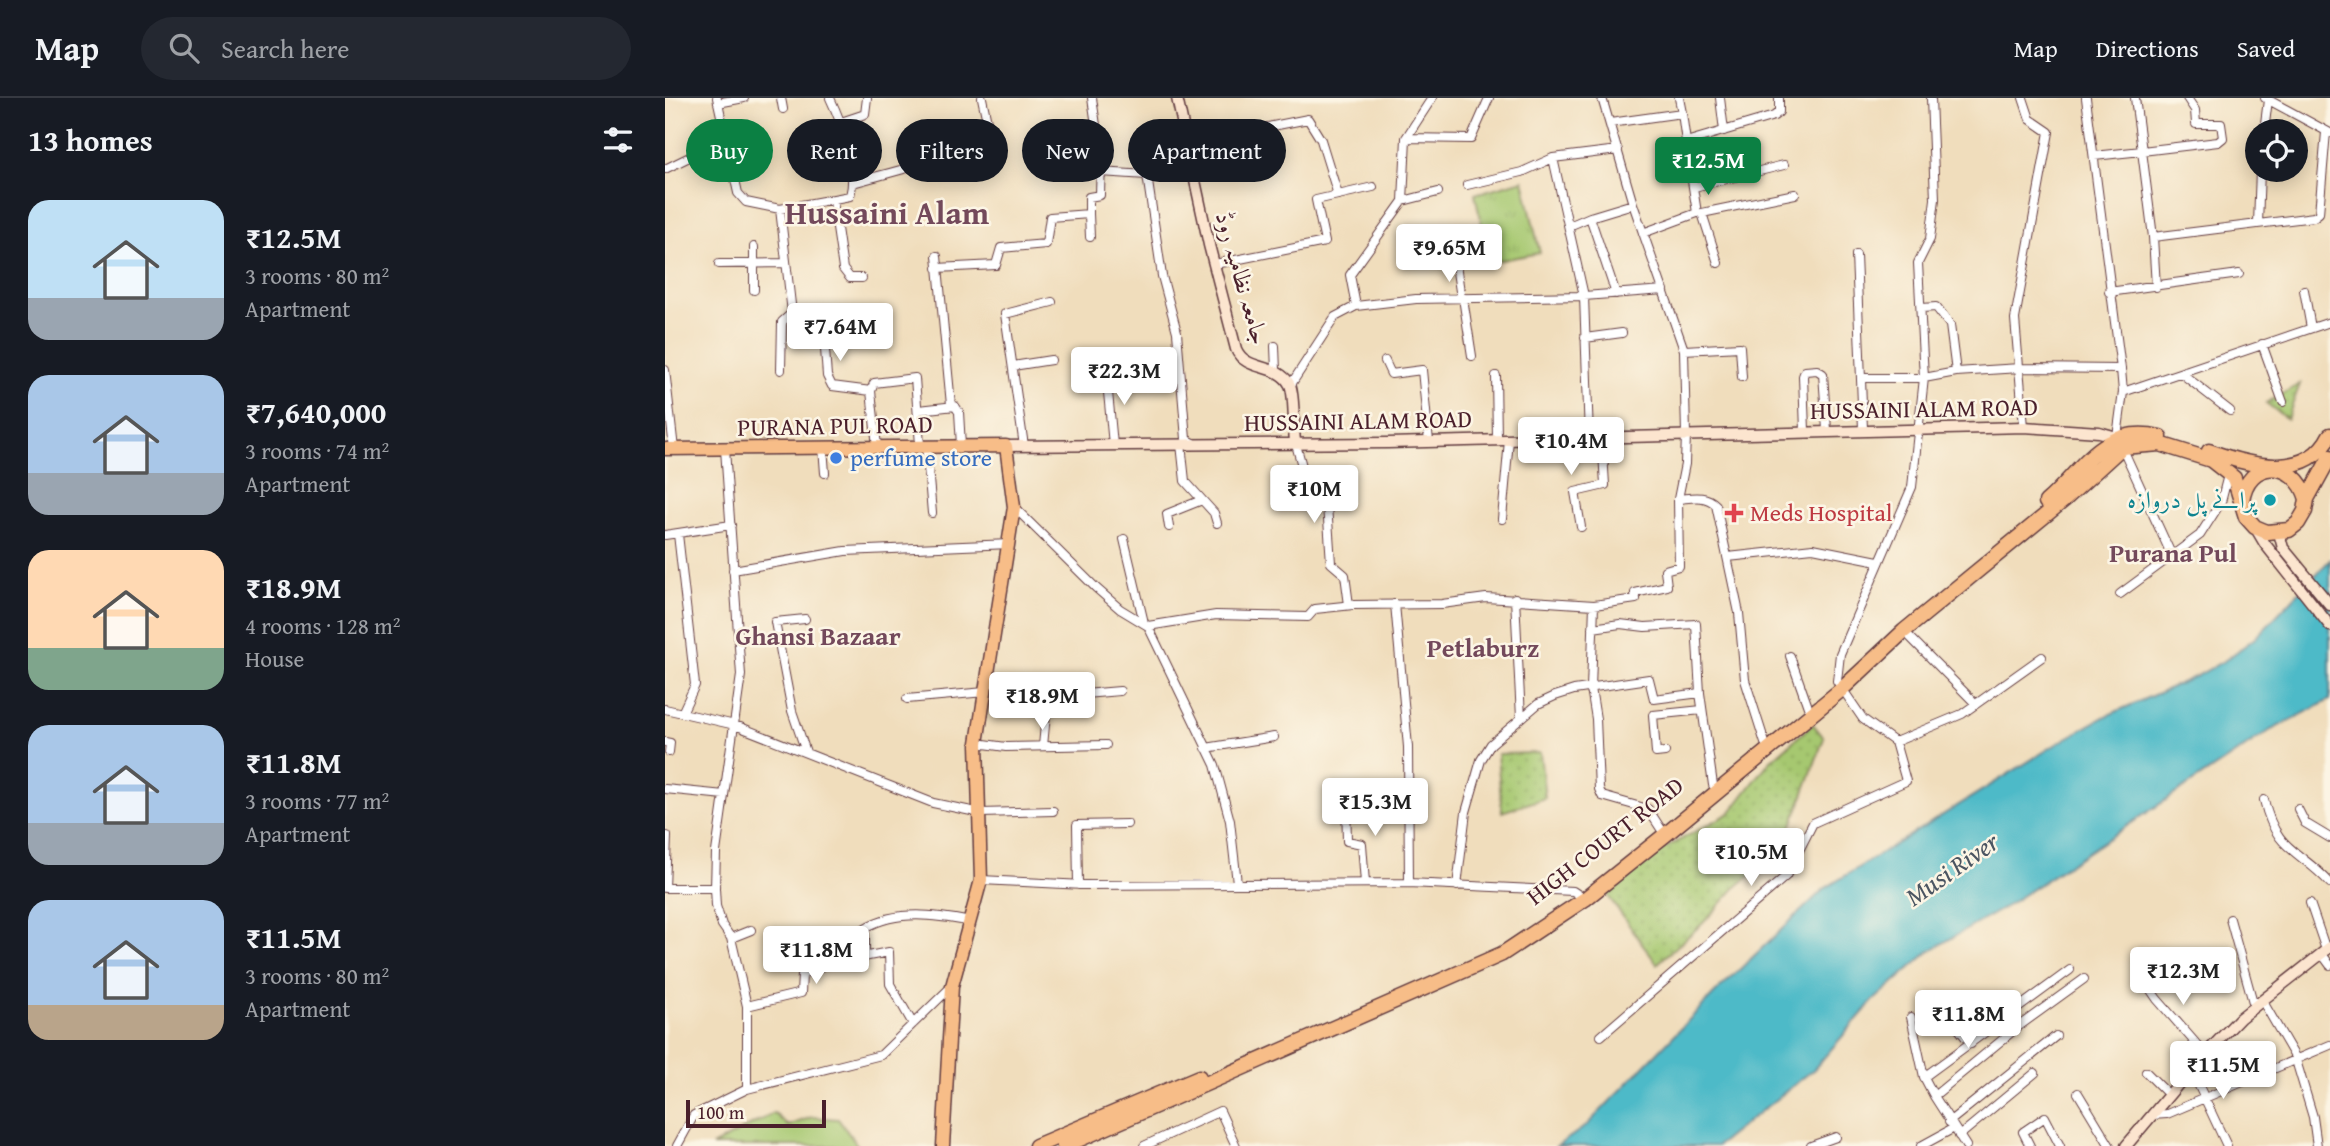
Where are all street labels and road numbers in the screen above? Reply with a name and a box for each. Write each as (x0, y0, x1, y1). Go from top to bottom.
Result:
street label: جامعہ نظامیہ روڈ (1207, 207, 1278, 348)
street label: HUSSAINI ALAM ROAD (1810, 389, 2038, 428)
street label: HUSSAINI ALAM ROAD (1244, 401, 1472, 440)
street label: PURANA PUL ROAD (737, 406, 933, 445)
street label: HIGH COURT ROAD (1519, 768, 1691, 913)

